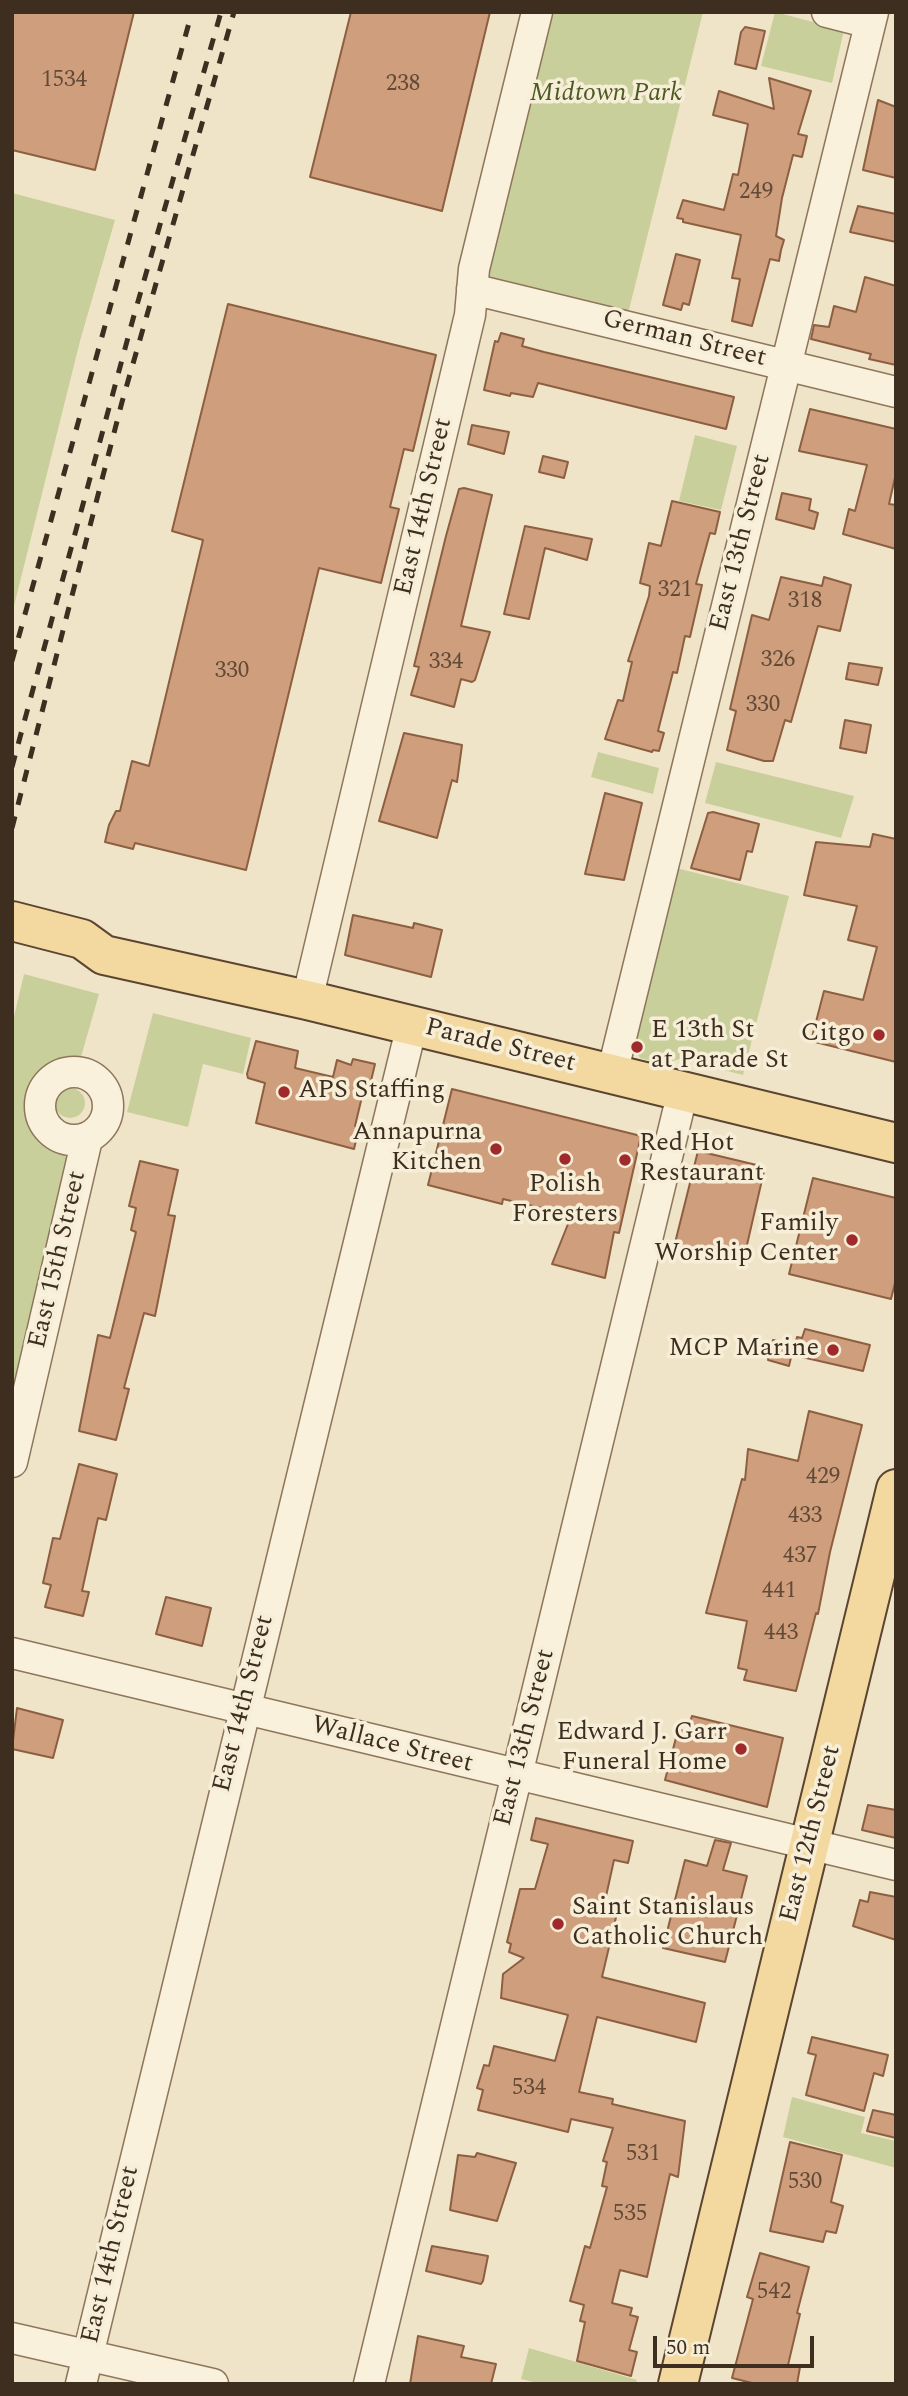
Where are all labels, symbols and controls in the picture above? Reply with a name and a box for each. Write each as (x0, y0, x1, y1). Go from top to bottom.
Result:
house number: 1534 (41, 67, 87, 95)
house number: 238 (386, 71, 420, 99)
park label: Midtown Park (530, 79, 682, 111)
house number: 249 (739, 179, 773, 207)
street label: German Street (599, 305, 769, 375)
street label: East 14th Street (389, 415, 461, 599)
street label: East 13th Street (705, 451, 779, 635)
house number: 321 (658, 577, 692, 605)
house number: 318 (788, 588, 822, 616)
house number: 326 (761, 647, 795, 675)
house number: 334 (429, 649, 463, 677)
house number: 330 (215, 658, 249, 686)
house number: 330 (746, 692, 780, 720)
street label: Parade Street (422, 1013, 578, 1081)
place label: E 13th St at Parade St (651, 1016, 788, 1078)
place label: Citgo (801, 1019, 865, 1051)
marker: Citgo (871, 1027, 887, 1043)
marker: E 13th St at Parade St (629, 1039, 645, 1055)
place label: APS Staffing (298, 1076, 445, 1108)
marker: APS Staffing (276, 1084, 292, 1100)
place label: Annapurna Kitchen (352, 1118, 482, 1180)
place label: Red Hot Restaurant (639, 1129, 764, 1190)
marker: Annapurna Kitchen (488, 1141, 504, 1157)
marker: Polish Foresters (557, 1151, 573, 1167)
marker: Red Hot Restaurant (617, 1152, 633, 1168)
street label: East 15th Street (23, 1168, 95, 1352)
place label: Polish Foresters (512, 1170, 618, 1232)
place label: Family Worship Center (654, 1209, 838, 1270)
marker: Family Worship Center (844, 1232, 860, 1248)
place label: MCP Marine (668, 1334, 819, 1366)
marker: MCP Marine (825, 1342, 841, 1358)
house number: 429 (806, 1464, 840, 1492)
house number: 433 (788, 1503, 822, 1531)
house number: 437 (783, 1543, 817, 1571)
house number: 441 (762, 1578, 796, 1606)
street label: East 14th Street (208, 1612, 282, 1796)
house number: 443 (764, 1620, 798, 1648)
street label: East 13th Street (489, 1646, 563, 1830)
street label: Wallace Street (308, 1711, 476, 1781)
place label: Edward J. Garr Funeral Home (556, 1718, 727, 1780)
marker: Edward J. Garr Funeral Home (733, 1741, 749, 1757)
street label: East 12th Street (775, 1742, 849, 1926)
place label: Saint Stanislaus Catholic Church (572, 1893, 763, 1954)
marker: Saint Stanislaus Catholic Church (550, 1916, 566, 1932)
house number: 534 (512, 2075, 546, 2103)
house number: 531 (626, 2141, 660, 2169)
street label: East 14th Street (76, 2163, 148, 2347)
house number: 530 (788, 2169, 822, 2197)
house number: 535 (613, 2201, 647, 2229)
house number: 542 (757, 2279, 791, 2307)
scale bar (656, 2322, 817, 2366)
text: 50 m (666, 2332, 710, 2364)

